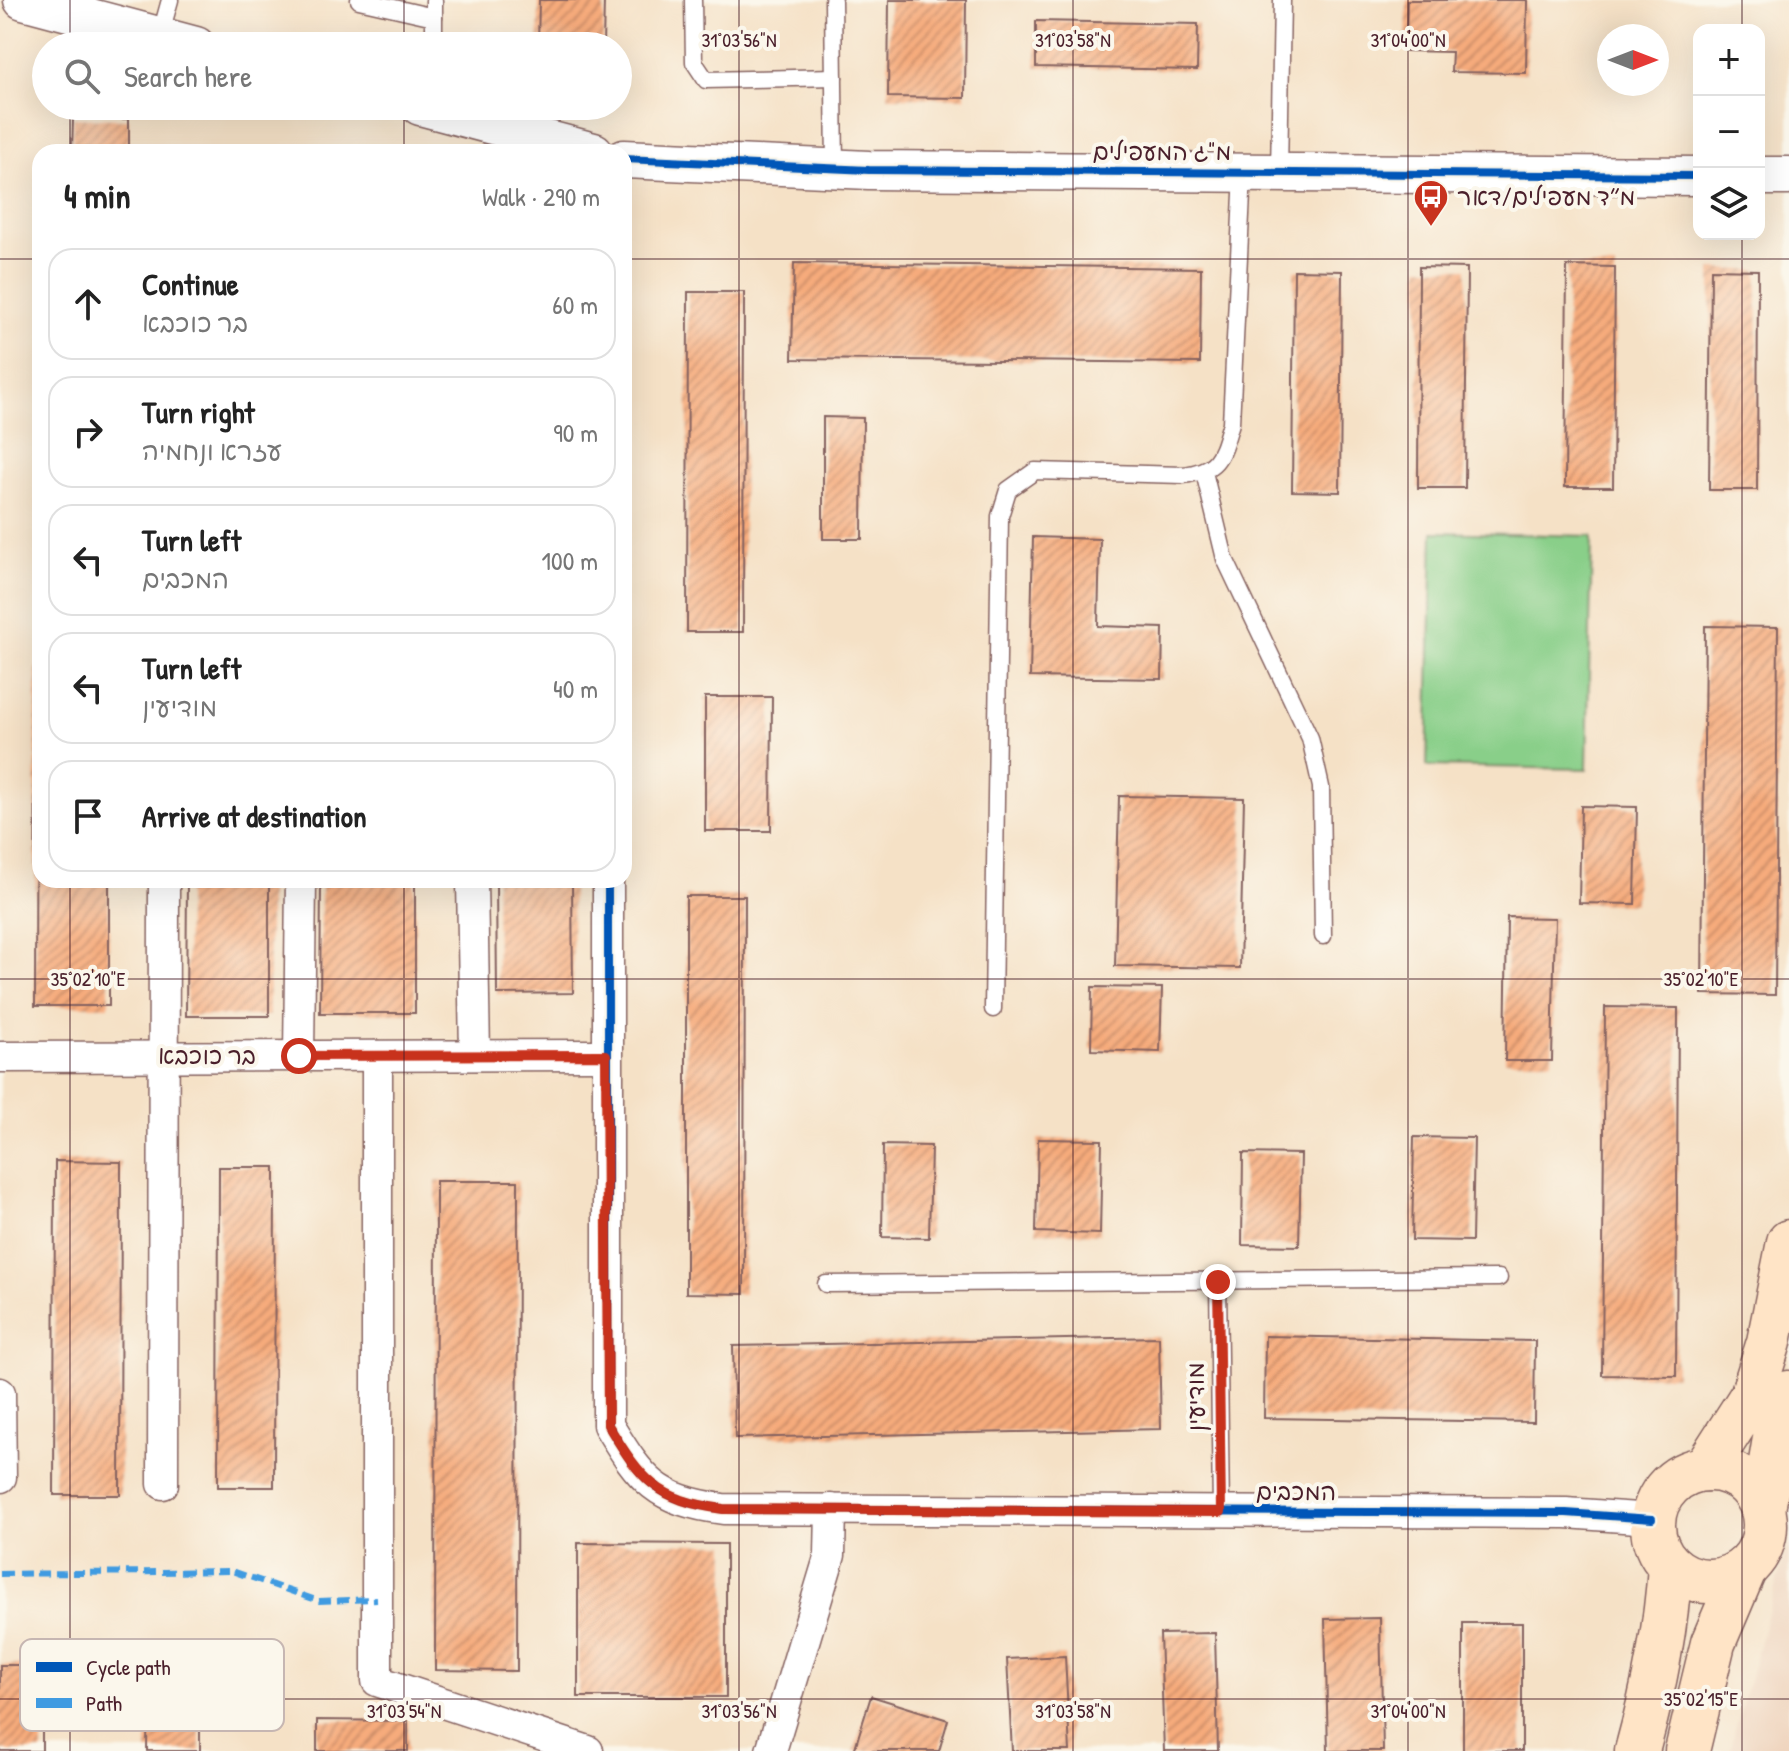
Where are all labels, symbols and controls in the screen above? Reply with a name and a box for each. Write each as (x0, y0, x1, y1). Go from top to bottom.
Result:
north arrow (1597, 24, 1669, 96)
map controls (1693, 24, 1765, 240)
button: + (1693, 24, 1765, 96)
text: 31°03'56"N (701, 26, 777, 53)
text: 31°03'58"N (1035, 26, 1111, 53)
text: 31°04'00"N (1370, 26, 1446, 53)
search box (32, 32, 632, 120)
icon: search (60, 54, 104, 98)
text: Search here (124, 56, 252, 96)
button: − (1693, 96, 1765, 168)
street label: מ"ג המעפילים (1093, 135, 1231, 167)
button: layers (1693, 168, 1765, 240)
text: 4 min (64, 173, 131, 219)
bus stop icon: מ״ד מעפילים/דאר (1412, 178, 1450, 228)
text: Walk · 290 m (482, 179, 600, 214)
place label: מ״ד מעפילים/דאר (1457, 180, 1635, 212)
text: Continue (142, 264, 239, 304)
icon: ahead (66, 282, 110, 326)
text: 60 m (552, 287, 598, 322)
text: בר כוכבא (142, 305, 248, 340)
text: Turn right (142, 392, 255, 432)
icon: right (66, 410, 110, 454)
text: 90 m (553, 415, 598, 450)
text: עזרא ונחמיה (142, 433, 282, 468)
text: Turn left (142, 520, 241, 560)
icon: left (66, 538, 110, 582)
text: 100 m (542, 543, 598, 578)
text: המכבים (142, 561, 229, 596)
text: Turn left (142, 648, 241, 688)
icon: left (66, 666, 110, 710)
text: 40 m (553, 671, 598, 706)
text: מודיעין (142, 689, 217, 724)
icon: arrive (66, 794, 110, 838)
text: Arrive at destination (142, 796, 367, 836)
text: 35°02'10"E (51, 965, 126, 992)
text: 35°02'10"E (1664, 965, 1739, 992)
route start (281, 1038, 317, 1074)
street label: בר כוכבא (158, 1039, 256, 1071)
route end (1200, 1264, 1236, 1300)
street label: מודיעין (1178, 1362, 1212, 1432)
street label: המכבים (1256, 1475, 1336, 1507)
legend (20, 1639, 284, 1731)
text: Cycle path (86, 1652, 170, 1682)
text: 35°02'15"E (1664, 1685, 1738, 1712)
text: Path (86, 1688, 122, 1718)
text: 31°03'54"N (367, 1697, 441, 1724)
text: 31°03'56"N (701, 1697, 777, 1724)
text: 31°03'58"N (1035, 1697, 1111, 1724)
text: 31°04'00"N (1370, 1697, 1446, 1724)

